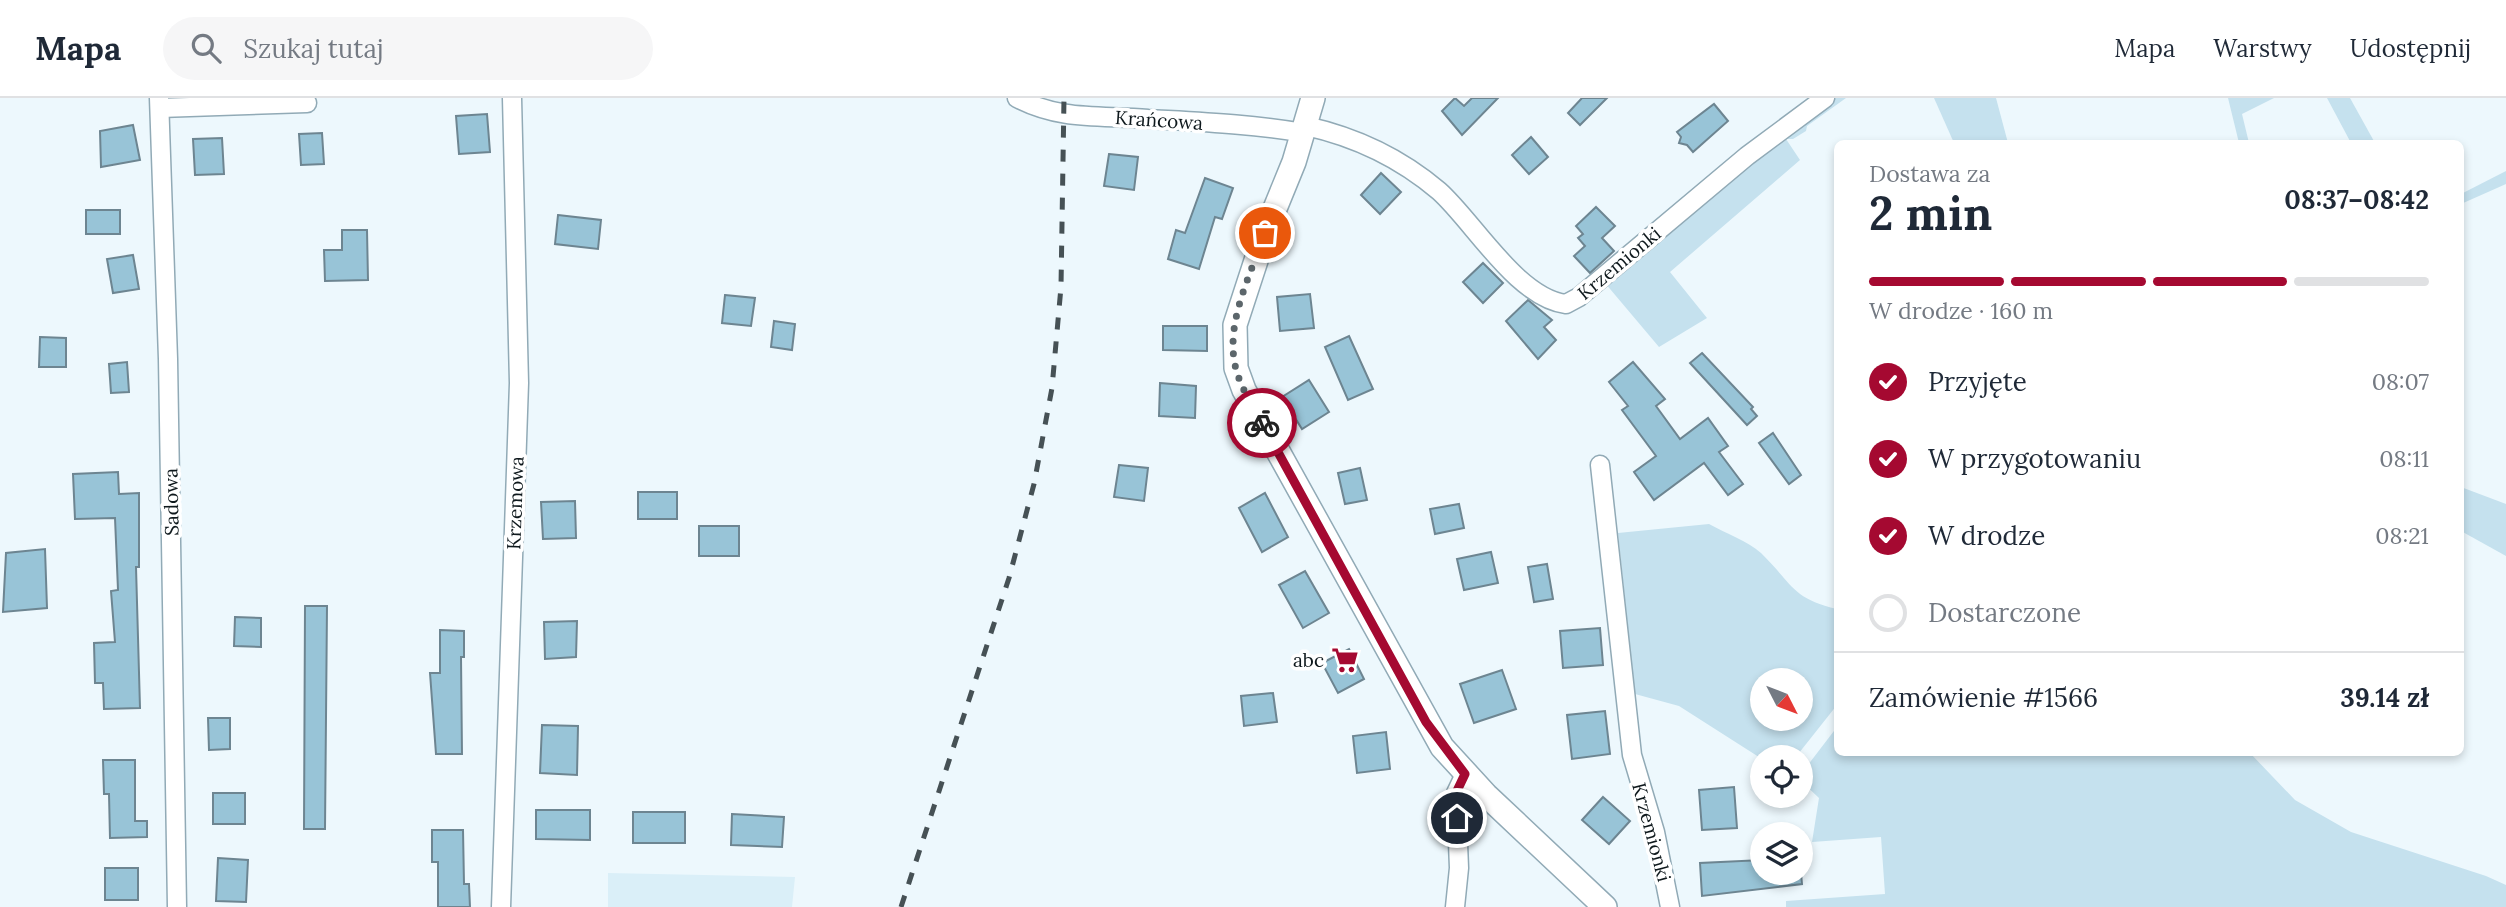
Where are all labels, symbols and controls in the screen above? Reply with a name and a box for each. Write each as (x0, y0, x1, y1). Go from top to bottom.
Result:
search box (163, 17, 653, 80)
text: Mapa (35, 27, 121, 69)
icon: search (187, 29, 225, 67)
text: Szukaj tutaj (243, 32, 384, 65)
text: Mapa (2114, 33, 2175, 64)
text: Warstwy (2213, 33, 2312, 64)
text: Udostępnij (2350, 33, 2471, 64)
street label: Krańcowa (1114, 105, 1204, 135)
text: Dostawa za (1869, 159, 1990, 188)
text: 08:37–08:42 (2284, 183, 2429, 216)
text: 2 min (1869, 184, 1992, 243)
pin (1235, 203, 1295, 263)
icon: bag (1246, 214, 1284, 252)
street label: Krzemionki (1572, 221, 1666, 305)
text: W drodze · 160 m (1869, 296, 2053, 325)
icon: check (1869, 363, 1907, 401)
text: Przyjęte (1928, 365, 2027, 398)
text: 08:07 (2372, 367, 2429, 396)
courier (1227, 388, 1297, 458)
icon: bike (1243, 404, 1281, 442)
icon: check (1869, 440, 1907, 478)
text: W przygotowaniu (1928, 442, 2141, 475)
text: 08:11 (2379, 444, 2429, 473)
street label: Krzemowa (501, 456, 529, 550)
street label: Sadowa (158, 468, 184, 536)
icon: check (1869, 517, 1907, 555)
text: W drodze (1928, 519, 2045, 552)
text: 08:21 (2375, 521, 2429, 550)
text: Dostarczone (1928, 596, 2081, 629)
supermarket icon: abc (1330, 645, 1360, 675)
place label: abc (1293, 648, 1324, 672)
north arrow (1750, 668, 1813, 732)
map controls (1750, 668, 1813, 885)
text: Zamówienie #1566 (1869, 681, 2098, 714)
text: 39.14 zł (2340, 681, 2429, 714)
button: locate (1750, 745, 1813, 808)
street label: Krzemionki (1627, 780, 1677, 884)
pin (1427, 788, 1487, 848)
icon: home (1438, 799, 1476, 837)
button: layers (1750, 822, 1813, 885)

